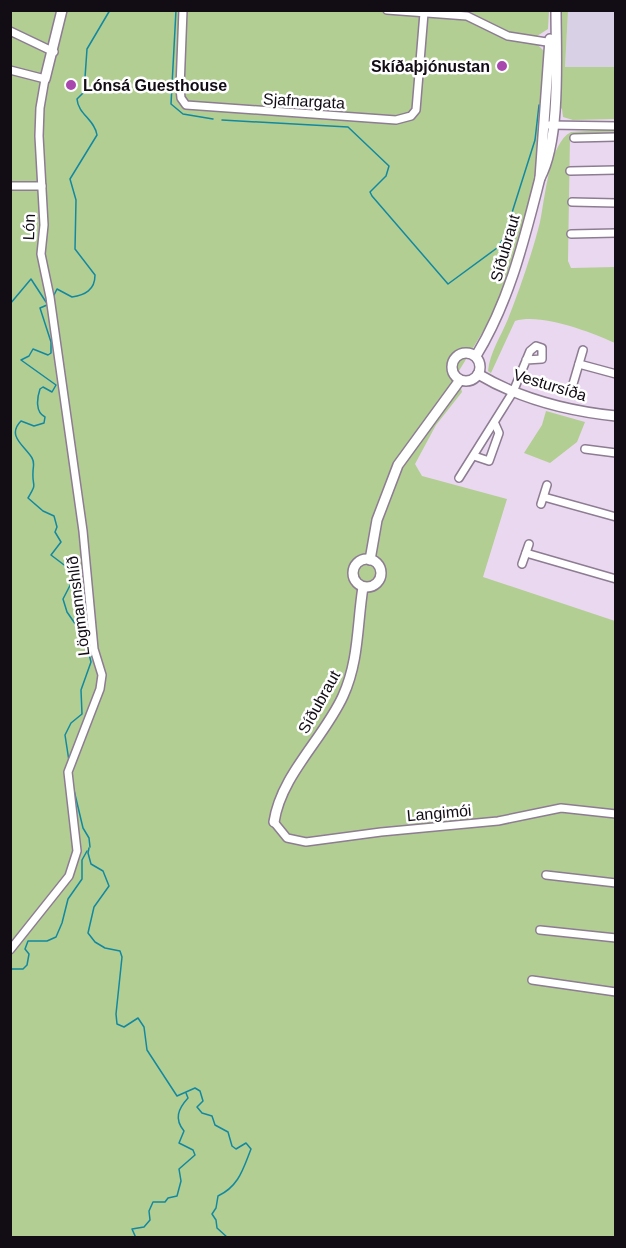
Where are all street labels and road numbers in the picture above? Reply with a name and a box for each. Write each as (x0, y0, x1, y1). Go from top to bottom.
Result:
street label: Sjafnargata (263, 90, 345, 112)
street label: Síðubraut (487, 212, 523, 284)
street label: Lón (20, 213, 38, 241)
street label: Vestursíða (511, 366, 589, 404)
street label: Lögmannshlíð (63, 555, 93, 657)
street label: Síðubraut (295, 667, 344, 736)
street label: Langimói (406, 802, 472, 824)

